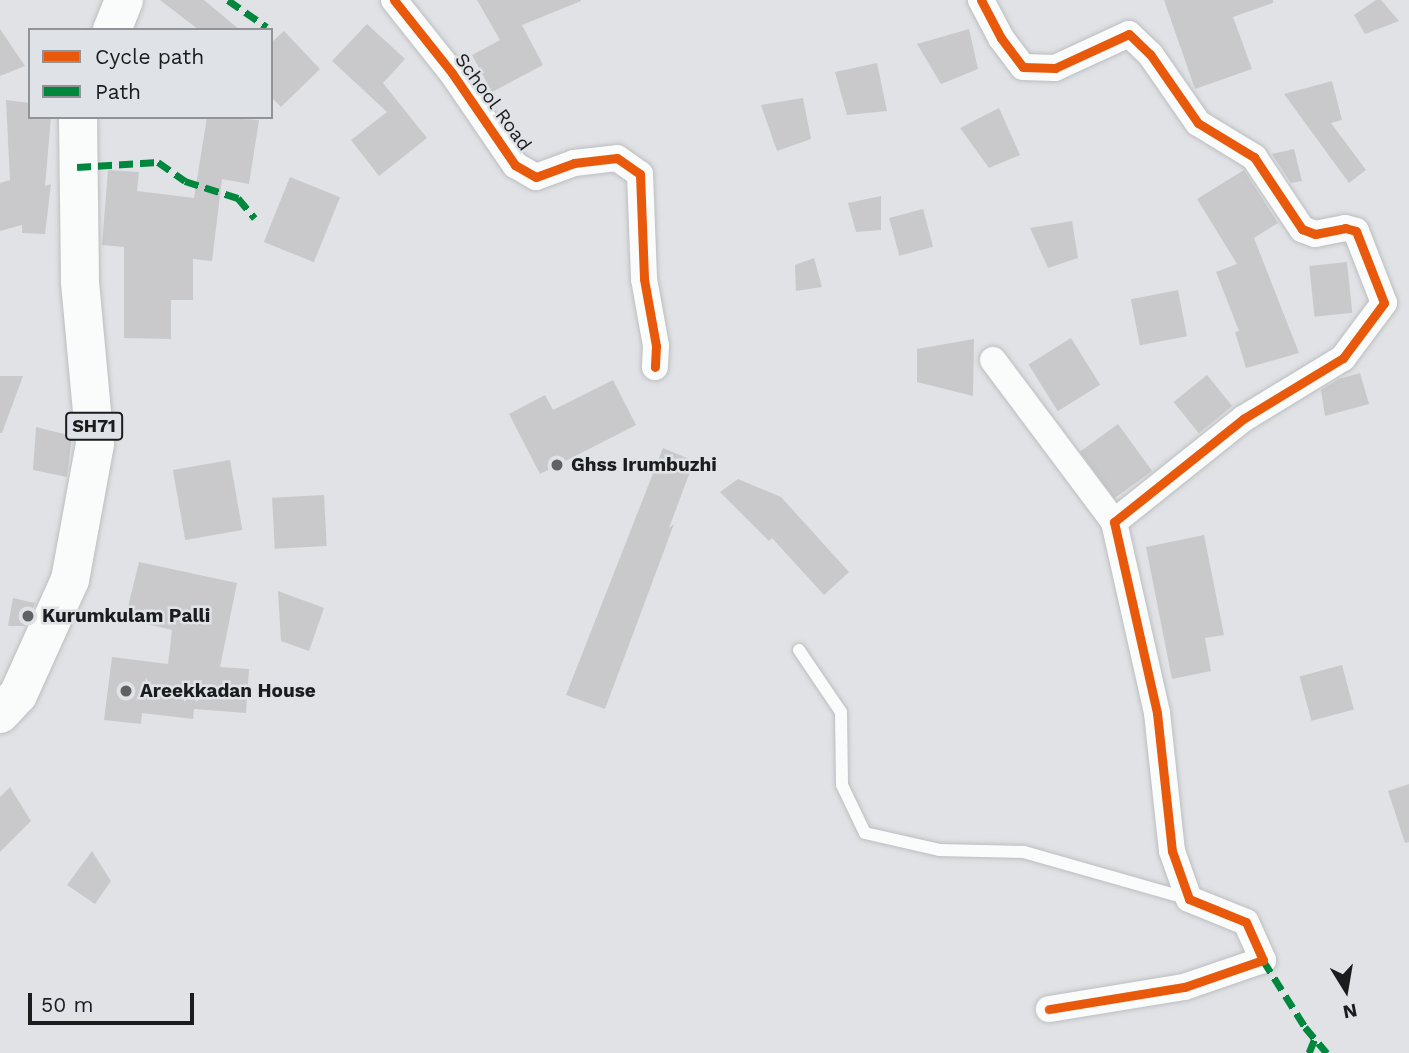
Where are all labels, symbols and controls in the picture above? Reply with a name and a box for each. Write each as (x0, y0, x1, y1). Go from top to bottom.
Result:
legend (28, 28, 273, 119)
text: Cycle path (95, 44, 204, 69)
street label: School Road (450, 48, 536, 156)
text: Path (95, 79, 141, 104)
road number: SH71 (64, 412, 124, 440)
place label: Ghss Irumbuzhi (571, 454, 717, 476)
marker: Ghss Irumbuzhi (549, 457, 565, 473)
place label: Kurumkulam Palli (42, 605, 210, 627)
marker: Kurumkulam Palli (20, 608, 36, 624)
place label: Areekkadan House (140, 680, 316, 702)
marker: Areekkadan House (118, 683, 134, 699)
north arrow (1311, 955, 1381, 1025)
scale bar (32, 979, 198, 1023)
text: 50 m (41, 992, 93, 1017)
text: N (1341, 998, 1359, 1024)

